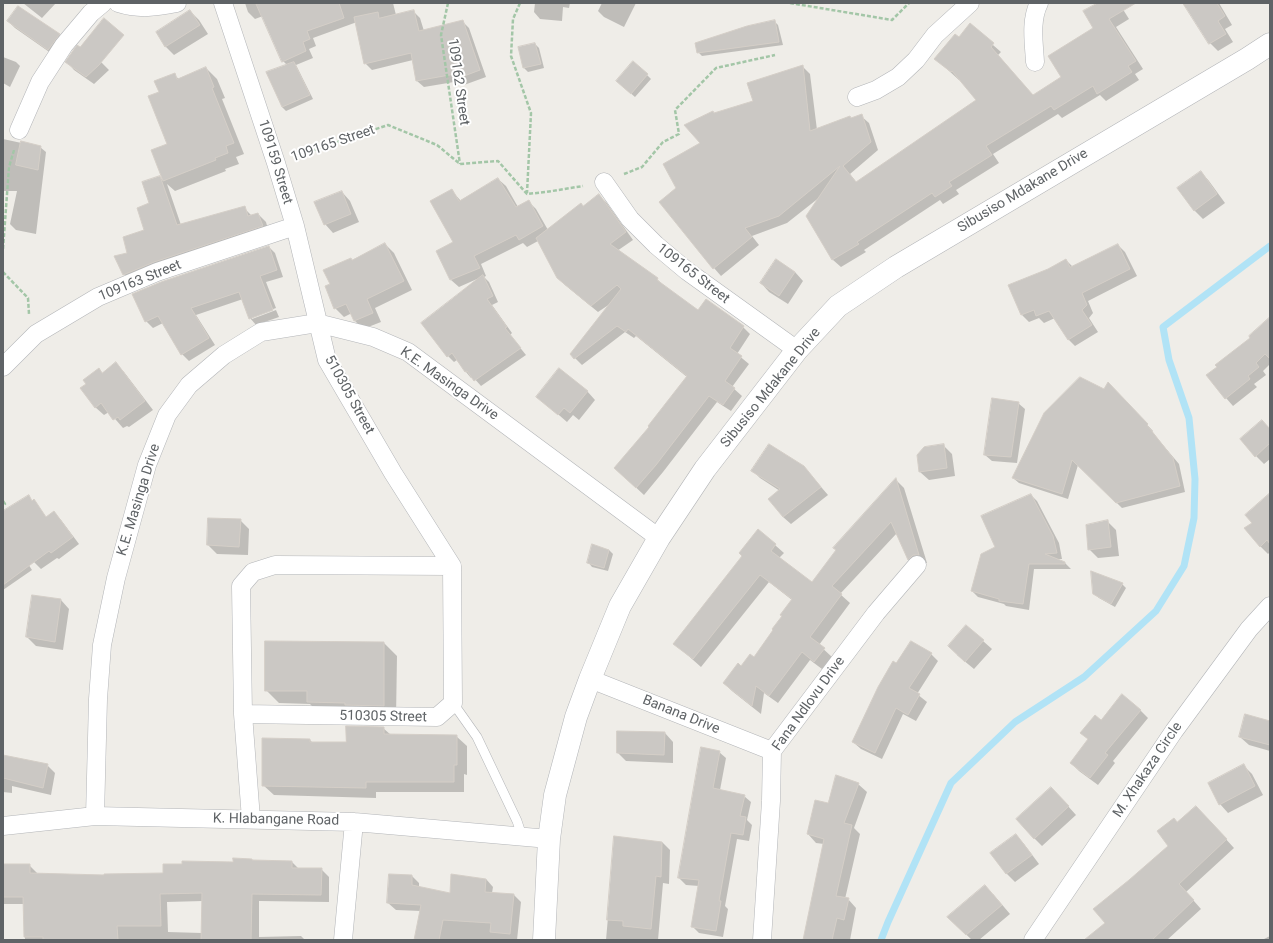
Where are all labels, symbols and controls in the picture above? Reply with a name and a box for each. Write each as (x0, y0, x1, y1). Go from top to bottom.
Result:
street label: 109162 Street (444, 37, 472, 127)
street label: 109159 Street (254, 118, 296, 206)
street label: 109165 Street (289, 122, 377, 166)
street label: Sibusiso Mdakane Drive (955, 145, 1091, 237)
street label: 109165 Street (653, 240, 733, 308)
street label: 109163 Street (96, 257, 184, 305)
street label: Sibusiso Mdakane Drive (718, 325, 824, 451)
street label: K.E. Masinga Drive (397, 344, 501, 424)
street label: 510305 Street (320, 353, 378, 437)
street label: K.E. Masinga Drive (114, 442, 164, 558)
street label: Fana Ndlovu Drive (769, 654, 849, 754)
street label: Banana Drive (640, 692, 722, 738)
street label: 510305 Street (339, 708, 427, 726)
street label: M. Xhakaza Circle (1110, 719, 1186, 821)
street label: K. Hlabangane Road (213, 810, 339, 830)

